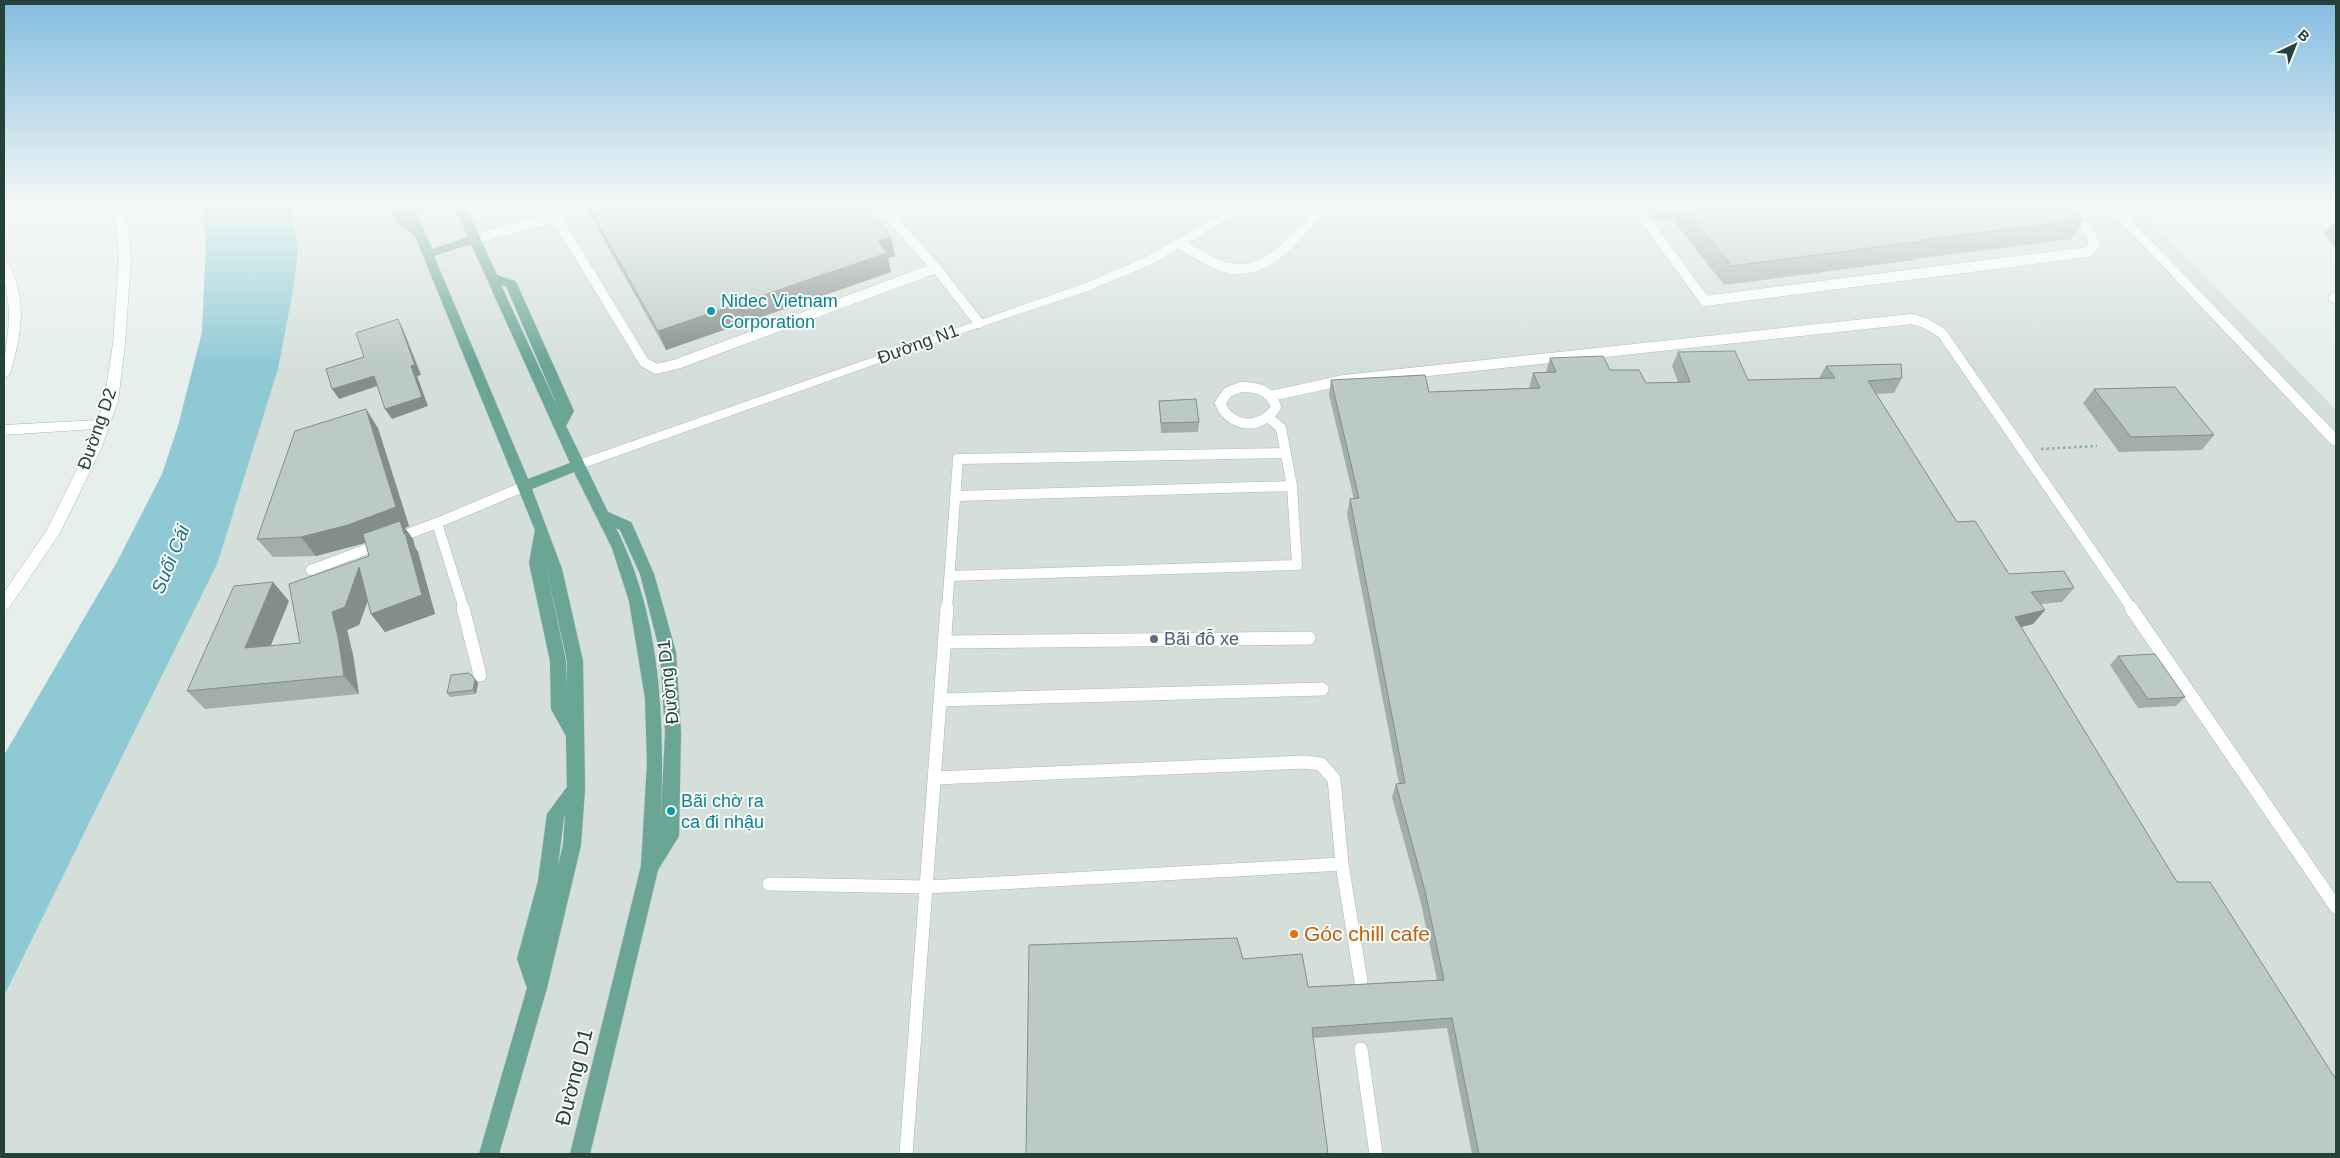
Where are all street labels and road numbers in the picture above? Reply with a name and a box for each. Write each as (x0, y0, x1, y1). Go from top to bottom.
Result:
street label: Đường N1 (875, 320, 961, 368)
street label: Đường D2 (74, 386, 120, 472)
street label: Đường D1 (654, 639, 682, 725)
street label: Đường D1 (550, 1026, 597, 1128)

